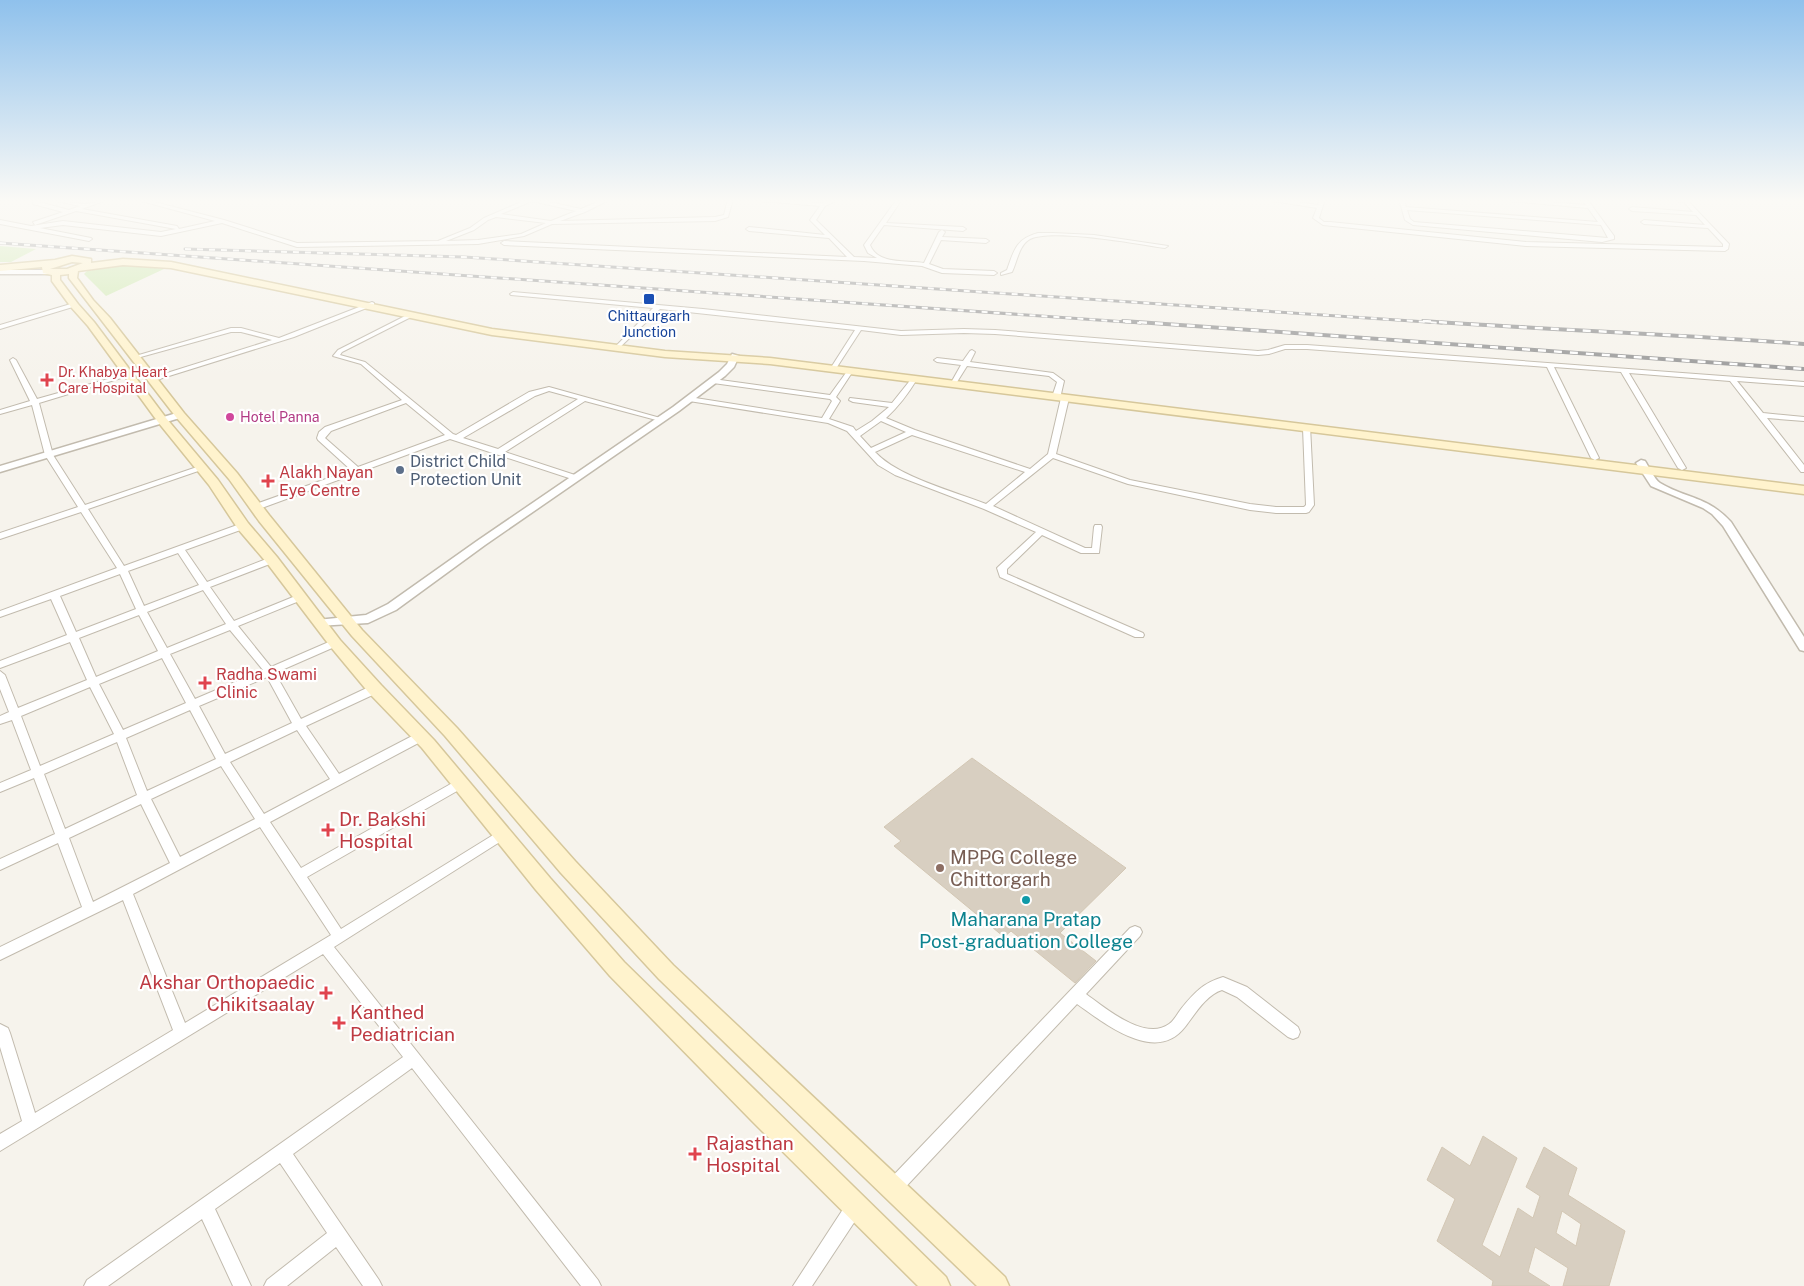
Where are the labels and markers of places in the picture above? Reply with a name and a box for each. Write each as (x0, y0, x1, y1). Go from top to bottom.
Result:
marker: Chittaurgarh Junction (642, 292, 656, 306)
place label: Chittaurgarh Junction (608, 308, 690, 340)
place label: Dr. Khabya Heart Care Hospital (58, 364, 168, 396)
marker: Dr. Khabya Heart Care Hospital (40, 373, 54, 387)
place label: Hotel Panna (240, 409, 319, 425)
marker: Hotel Panna (224, 411, 236, 423)
place label: District Child Protection Unit (410, 452, 521, 489)
place label: Alakh Nayan Eye Centre (279, 463, 373, 500)
marker: District Child Protection Unit (394, 464, 406, 476)
marker: Alakh Nayan Eye Centre (261, 474, 275, 488)
place label: Radha Swami Clinic (216, 665, 317, 702)
marker: Radha Swami Clinic (198, 676, 212, 690)
place label: Dr. Bakshi Hospital (339, 808, 426, 852)
marker: Dr. Bakshi Hospital (321, 823, 335, 837)
place label: MPPG College Chittorgarh (950, 846, 1077, 890)
marker: MPPG College Chittorgarh (934, 862, 946, 874)
marker: Maharana Pratap Post-graduation College (1020, 894, 1032, 906)
place label: Maharana Pratap Post-graduation College (919, 908, 1133, 952)
place label: Akshar Orthopaedic Chikitsaalay (139, 971, 315, 1015)
marker: Akshar Orthopaedic Chikitsaalay (319, 986, 333, 1000)
place label: Kanthed Pediatrician (350, 1001, 455, 1045)
marker: Kanthed Pediatrician (332, 1016, 346, 1030)
place label: Rajasthan Hospital (706, 1132, 794, 1176)
marker: Rajasthan Hospital (688, 1147, 702, 1161)

